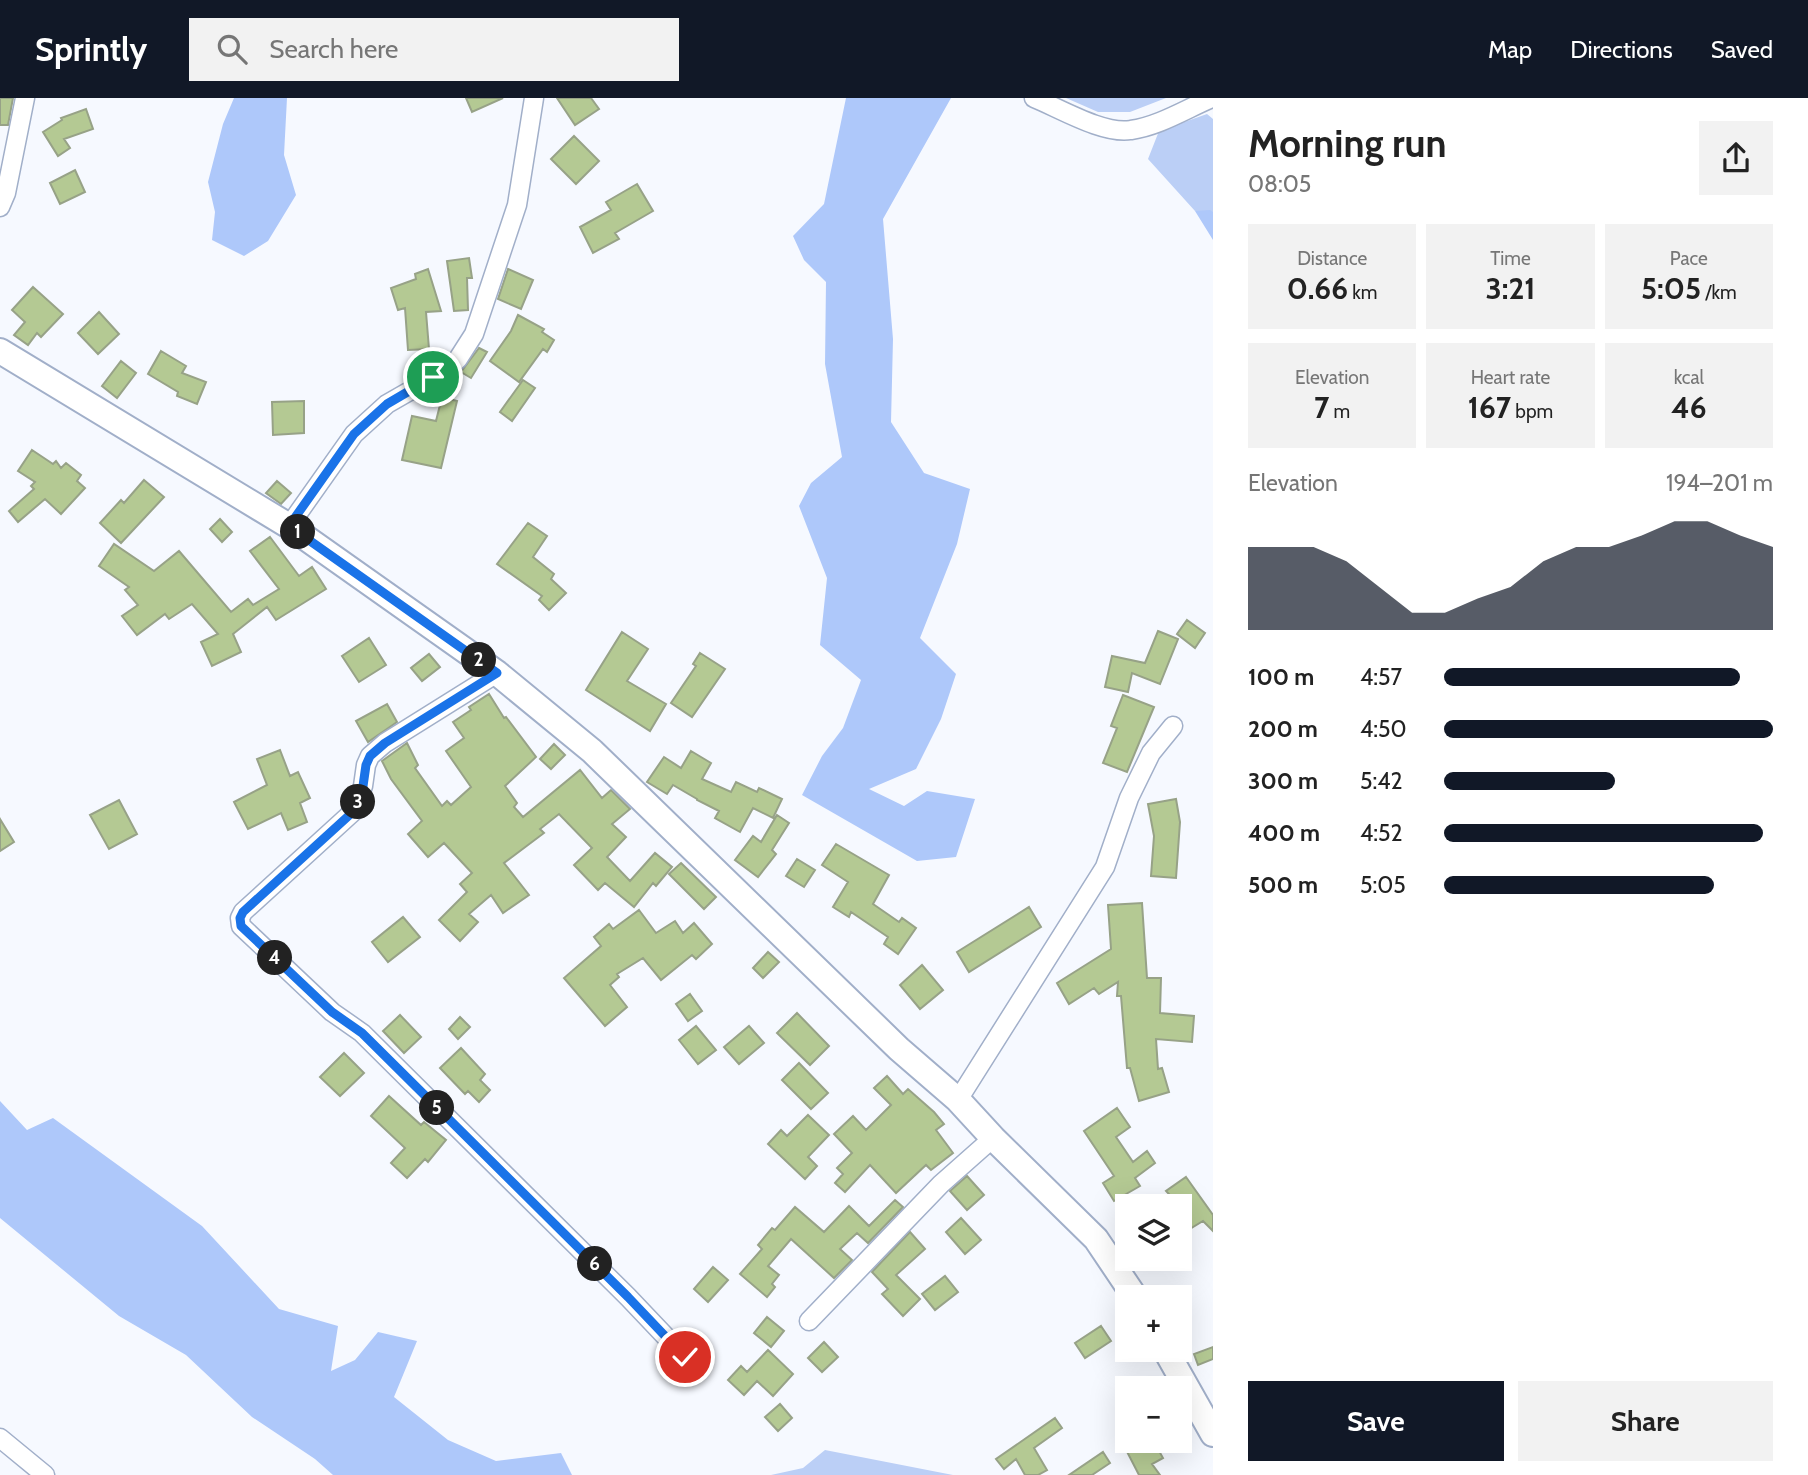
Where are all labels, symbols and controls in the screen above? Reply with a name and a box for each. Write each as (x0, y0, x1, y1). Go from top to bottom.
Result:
search box (189, 18, 679, 81)
text: Sprintly (35, 29, 147, 69)
icon: search (213, 30, 251, 68)
text: Search here (269, 33, 398, 65)
text: Map (1488, 35, 1532, 64)
text: Directions (1570, 35, 1673, 64)
text: Saved (1711, 35, 1773, 64)
text: Morning run (1248, 120, 1447, 167)
button: share (1699, 121, 1773, 195)
text: 08:05 (1248, 170, 1311, 198)
text: Distance (1297, 247, 1367, 270)
text: Time (1490, 247, 1531, 270)
text: Pace (1670, 247, 1708, 270)
text: 0.66 (1287, 270, 1348, 307)
text: 3:21 (1486, 270, 1535, 307)
text: 5:05 (1641, 270, 1701, 307)
text: km (1348, 281, 1378, 304)
text: /km (1701, 281, 1737, 304)
pin (403, 347, 463, 407)
icon: arrive (414, 358, 452, 396)
text: Elevation (1295, 366, 1369, 389)
text: Heart rate (1471, 366, 1550, 389)
text: kcal (1674, 366, 1704, 389)
text: 7 (1314, 389, 1329, 426)
text: 167 (1468, 389, 1511, 426)
text: 46 (1671, 389, 1707, 426)
text: m (1329, 400, 1350, 423)
text: bpm (1511, 400, 1553, 423)
text: Elevation (1248, 469, 1338, 497)
text: 194–201 m (1666, 469, 1773, 497)
pin: 1 (280, 514, 316, 550)
text: 1 (294, 520, 301, 543)
pin: 2 (462, 642, 496, 678)
text: 2 (473, 648, 484, 671)
text: 100 m (1248, 663, 1314, 691)
text: 4:57 (1360, 663, 1402, 691)
text: 200 m (1248, 715, 1318, 743)
text: 4:50 (1360, 715, 1407, 743)
text: 300 m (1248, 767, 1318, 795)
text: 5:42 (1360, 767, 1403, 795)
pin: 3 (340, 784, 376, 820)
text: 3 (352, 790, 363, 813)
text: 400 m (1248, 819, 1320, 847)
text: 4:52 (1360, 819, 1403, 847)
text: 500 m (1248, 871, 1318, 899)
text: 5:05 (1360, 871, 1406, 899)
pin: 4 (258, 940, 292, 976)
text: 4 (269, 946, 280, 969)
pin: 5 (420, 1090, 454, 1126)
text: 5 (431, 1096, 442, 1119)
map controls (1115, 1194, 1192, 1453)
button: layers (1115, 1194, 1192, 1271)
pin: 6 (578, 1246, 612, 1282)
text: 6 (589, 1252, 600, 1275)
button: + (1115, 1285, 1192, 1362)
pin (655, 1327, 715, 1387)
icon: check (666, 1338, 704, 1376)
button: − (1115, 1376, 1192, 1453)
button: Save (1248, 1381, 1504, 1461)
button: Share (1518, 1381, 1773, 1461)

